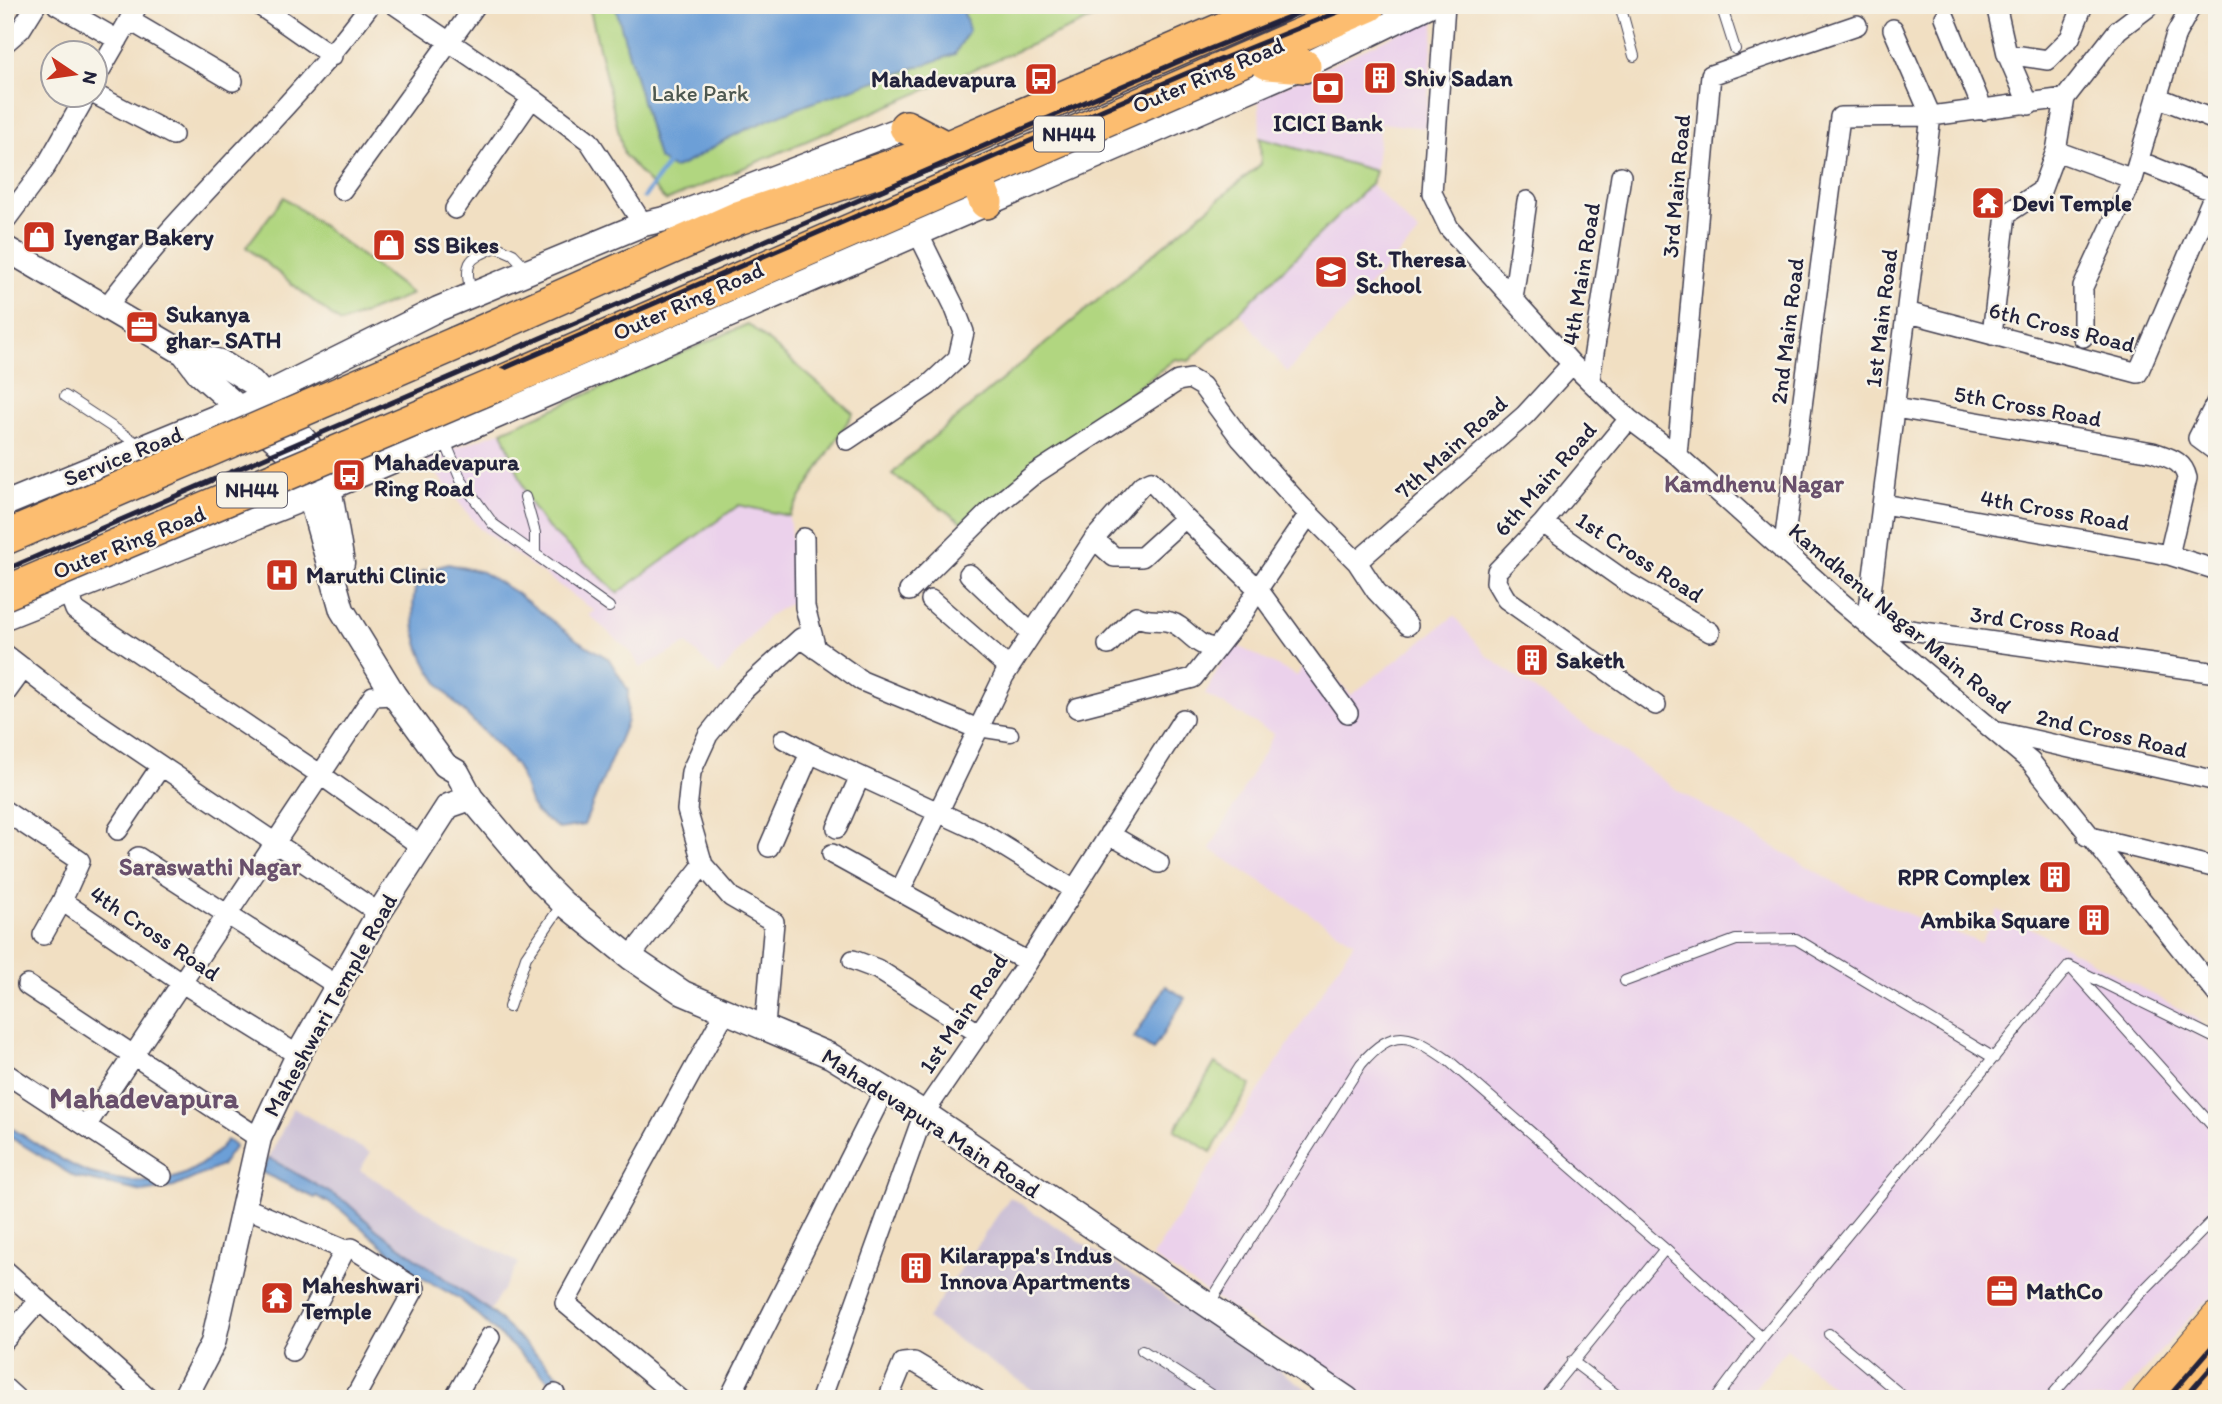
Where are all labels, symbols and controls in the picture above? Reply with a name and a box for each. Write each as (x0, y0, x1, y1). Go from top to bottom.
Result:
street label: Outer Ring Road (1128, 30, 1288, 120)
north arrow (38, 38, 108, 108)
building icon: Shiv Sadan (1361, 59, 1399, 97)
bus stop icon: Mahadevapura (1022, 60, 1060, 98)
place label: Shiv Sadan (1404, 64, 1514, 92)
place label: Mahadevapura (871, 65, 1017, 93)
text: N (77, 69, 103, 87)
bank icon: ICICI Bank (1309, 69, 1347, 107)
park label: Lake Park (651, 79, 749, 107)
place label: ICICI Bank (1273, 109, 1383, 137)
street label: 3rd Main Road (1656, 113, 1696, 259)
road number: NH44 (1034, 116, 1104, 152)
temple icon: Devi Temple (1969, 184, 2007, 222)
place label: Devi Temple (2012, 189, 2132, 217)
street label: 4th Main Road (1556, 200, 1606, 347)
shop icon: Iyengar Bakery (20, 218, 58, 256)
place label: Iyengar Bakery (64, 223, 214, 251)
shop icon: SS Bikes (370, 226, 408, 264)
place label: SS Bikes (414, 231, 499, 259)
place label: St. Theresa School (1356, 245, 1467, 299)
street label: 1st Main Road (1859, 247, 1903, 389)
school or university icon: St. Theresa School (1312, 253, 1350, 291)
street label: Outer Ring Road (608, 255, 768, 347)
street label: 2nd Main Road (1764, 256, 1810, 406)
street label: 6th Cross Road (1986, 295, 2138, 359)
place label: Sukanya ghar- SATH (166, 300, 282, 354)
office icon: Sukanya ghar- SATH (123, 308, 161, 346)
street label: 5th Cross Road (1952, 379, 2104, 433)
street label: 7th Main Road (1389, 389, 1513, 505)
street label: 6th Main Road (1488, 416, 1603, 542)
street label: Service Road (59, 419, 187, 493)
place label: Mahadevapura Ring Road (374, 448, 520, 502)
bus stop icon: Mahadevapura Ring Road (330, 456, 368, 494)
district label: Kamdhenu Nagar (1664, 469, 1844, 499)
road number: NH44 (217, 472, 287, 508)
street label: 4th Cross Road (1978, 483, 2132, 537)
street label: Outer Ring Road (49, 499, 209, 585)
street label: 1st Cross Road (1571, 505, 1709, 609)
street label: Kamdhenu Nagar Main Road (1783, 517, 2017, 719)
hospital icon: Maruthi Clinic (263, 556, 301, 594)
place label: Maruthi Clinic (306, 561, 446, 589)
street label: 3rd Cross Road (1968, 600, 2122, 648)
building icon: Saketh (1513, 641, 1551, 679)
place label: Saketh (1556, 646, 1625, 674)
street label: 2nd Cross Road (2034, 702, 2191, 764)
district label: Saraswathi Nagar (119, 852, 301, 882)
building icon: RPR Complex (2036, 858, 2074, 896)
place label: RPR Complex (1898, 863, 2031, 891)
street label: 4th Cross Road (85, 879, 226, 987)
street label: Maheshwari Temple Road (257, 888, 403, 1121)
building icon: Ambika Square (2075, 901, 2113, 939)
place label: Ambika Square (1920, 906, 2070, 934)
street label: 1st Main Road (912, 947, 1014, 1079)
street label: Mahadevapura Main Road (816, 1042, 1046, 1204)
district label: Mahadevapura (49, 1079, 239, 1116)
place label: Kilarappa's Indus Innova Apartments (940, 1241, 1130, 1295)
building icon: Kilarappa's Indus Innova Apartments (897, 1249, 935, 1287)
place label: Maheshwari Temple (301, 1271, 420, 1325)
office icon: MathCo (1983, 1272, 2021, 1310)
place label: MathCo (2026, 1277, 2103, 1305)
temple icon: Maheshwari Temple (258, 1279, 296, 1317)

